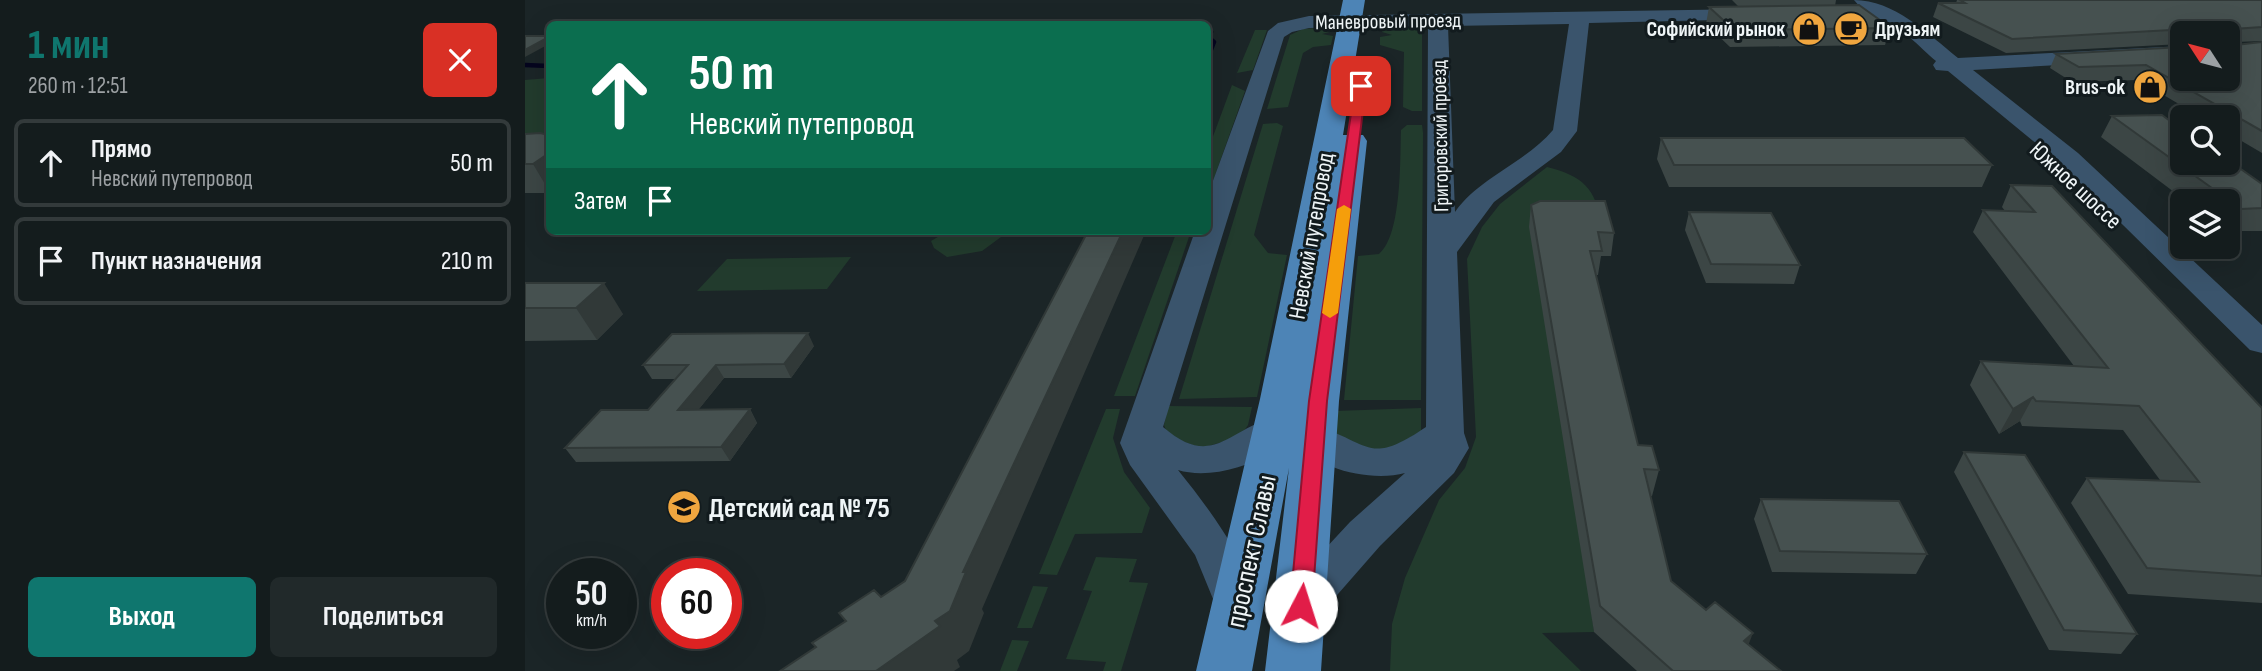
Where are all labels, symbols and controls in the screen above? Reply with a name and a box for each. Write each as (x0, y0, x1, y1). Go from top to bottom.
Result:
street label: Маневровый проезд (1315, 8, 1461, 35)
shop icon: Софийский рынок (1790, 10, 1828, 48)
cafe icon: Друзьям (1832, 10, 1870, 48)
place label: Софийский рынок (1646, 17, 1785, 42)
place label: Друзьям (1875, 17, 1940, 42)
text: 1 мин (28, 20, 109, 71)
north arrow (2170, 21, 2240, 91)
map controls (2170, 21, 2240, 259)
button: close (423, 23, 497, 97)
text: 50 m (689, 45, 774, 104)
icon: ahead (574, 49, 665, 140)
pin (1331, 56, 1391, 116)
street label: Григоровский проезд (1427, 60, 1454, 212)
icon: arrive (1342, 67, 1380, 105)
shop icon: Brus-ok (2131, 68, 2169, 106)
text: 260 m · 12:51 (28, 72, 128, 100)
place label: Brus-ok (2065, 75, 2125, 100)
text: Невский путепровод (689, 105, 914, 144)
button: search (2170, 105, 2240, 175)
text: Прямо (91, 134, 152, 165)
street label: Южное шоссе (2024, 135, 2128, 235)
icon: ahead (32, 144, 70, 182)
text: 50 m (450, 148, 493, 179)
street label: Невский путепровод (1283, 151, 1340, 322)
text: Невский путепровод (91, 165, 252, 193)
icon: arrive (641, 182, 679, 220)
text: Затем (574, 186, 627, 217)
button: layers (2170, 189, 2240, 259)
icon: arrive (32, 242, 70, 280)
text: Пункт назначения (91, 246, 262, 277)
text: 210 m (441, 246, 493, 277)
street label: проспект Славы (1219, 472, 1284, 631)
school or university icon: Детский сад № 75 (665, 488, 703, 526)
place label: Детский сад № 75 (709, 492, 890, 525)
speed limit sign: 60 (651, 558, 742, 649)
position arrow (1264, 569, 1338, 643)
text: 50 (575, 573, 608, 616)
button: Выход (28, 577, 256, 657)
button: Поделиться (270, 577, 497, 657)
text: km/h (576, 610, 607, 631)

